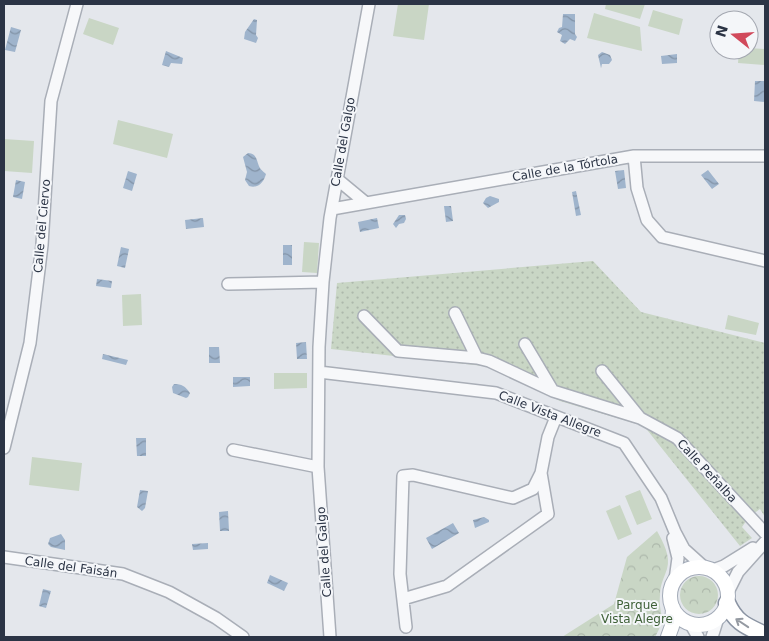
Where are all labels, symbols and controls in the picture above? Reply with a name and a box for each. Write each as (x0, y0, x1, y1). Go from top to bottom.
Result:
north arrow (709, 10, 759, 60)
text: N (712, 23, 731, 39)
street label: Calle del Galgo (328, 96, 358, 188)
street label: Calle de la Tórtola (511, 152, 619, 184)
street label: Calle del Ciervo (31, 178, 53, 274)
street label: Calle Vista Allegre (497, 388, 603, 440)
street label: Calle Peñalba (674, 437, 740, 505)
street label: Calle del Galgo (314, 506, 334, 598)
street label: Calle del Faisán (24, 554, 118, 580)
park label: Parque Vista Alegre (601, 598, 673, 626)
one-way arrow (736, 618, 750, 628)

